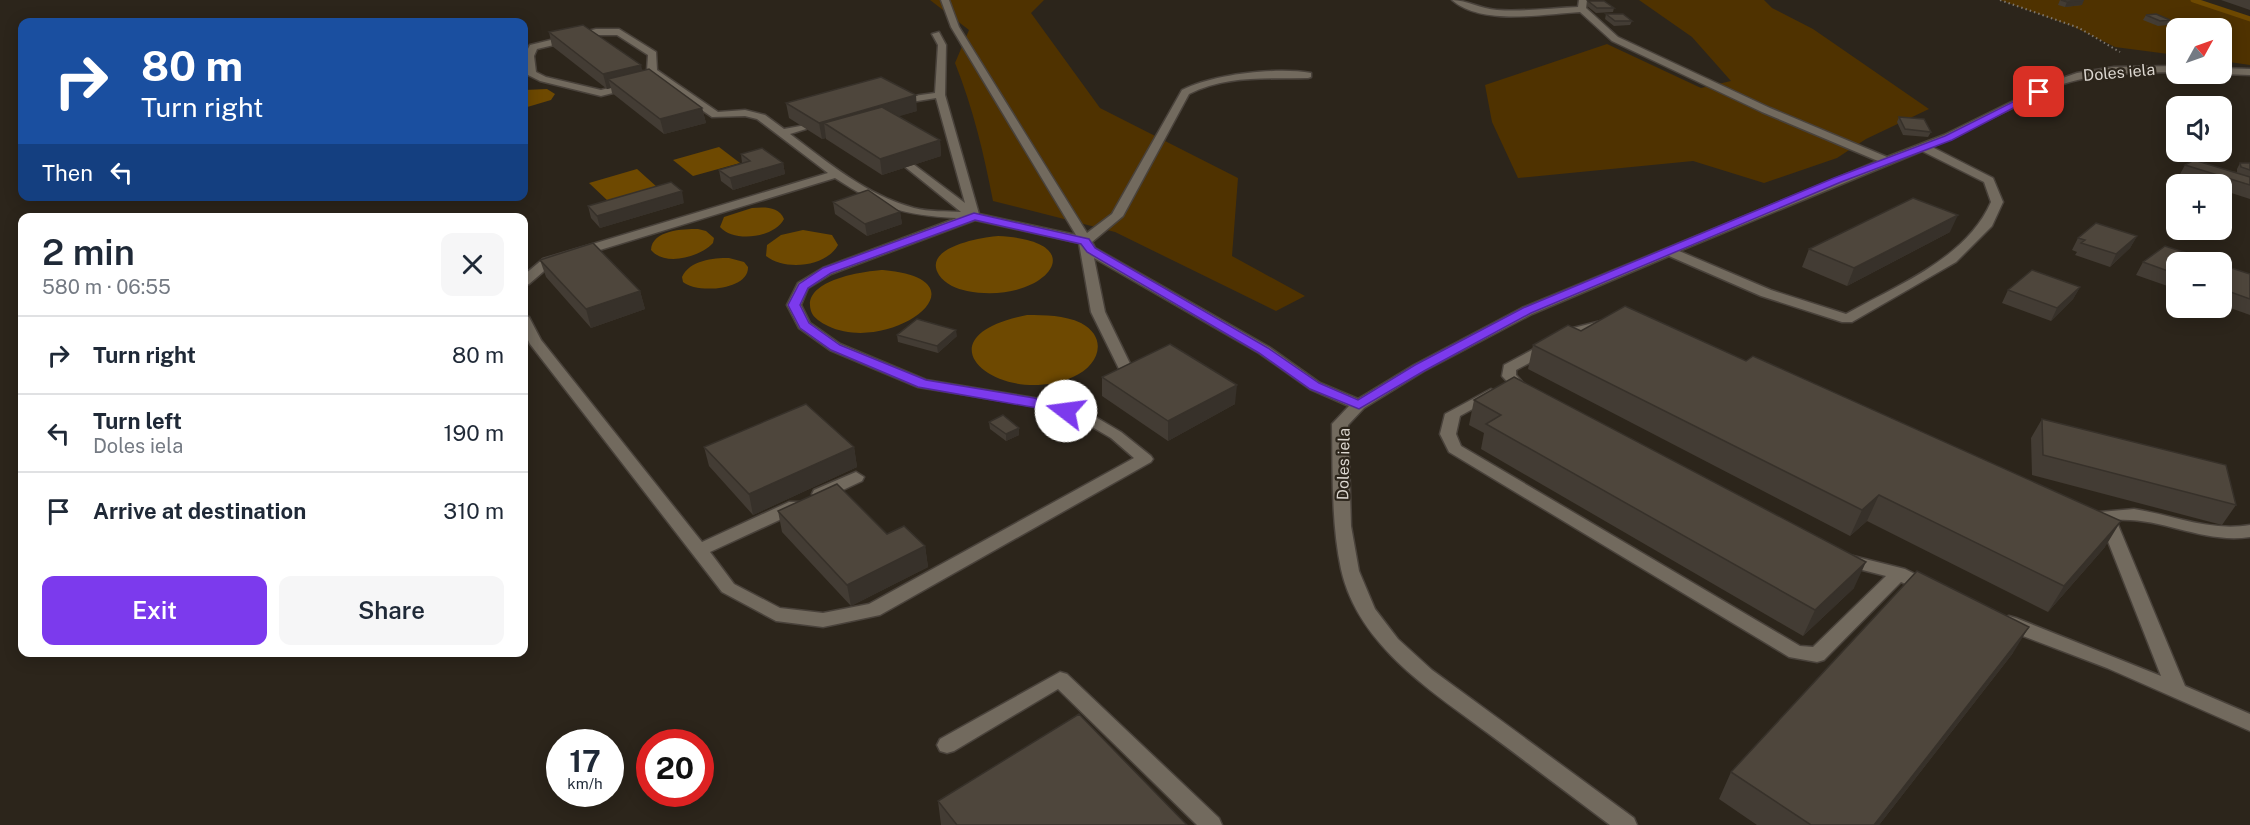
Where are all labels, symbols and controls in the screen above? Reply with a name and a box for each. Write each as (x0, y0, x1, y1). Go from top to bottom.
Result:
north arrow (2166, 18, 2232, 84)
map controls (2166, 18, 2232, 318)
text: 80 m (141, 41, 243, 90)
icon: right (42, 42, 120, 120)
street label: Doles iela (2082, 60, 2156, 85)
pin (2013, 66, 2064, 117)
icon: arrive (2022, 75, 2055, 108)
text: Turn right (141, 91, 264, 123)
button: sound (2166, 96, 2232, 162)
icon: left (105, 156, 138, 189)
text: Then (42, 160, 93, 186)
button: + (2166, 174, 2232, 240)
text: 2 min (42, 231, 135, 273)
button: close (441, 233, 504, 296)
button: − (2166, 252, 2232, 318)
text: 580 m · 06:55 (42, 275, 171, 299)
icon: right (42, 339, 75, 372)
text: Turn right (93, 342, 196, 368)
text: 80 m (452, 342, 504, 368)
position arrow (1034, 379, 1098, 443)
text: Turn left (93, 408, 182, 434)
icon: left (42, 417, 75, 450)
text: 190 m (444, 420, 504, 446)
street label: Doles iela (1333, 428, 1354, 500)
text: Doles iela (93, 434, 183, 458)
icon: arrive (42, 495, 75, 528)
text: Arrive at destination (93, 498, 306, 524)
text: 310 m (443, 498, 504, 524)
button: Exit (42, 576, 267, 645)
button: Share (279, 576, 504, 645)
speed limit sign: 20 (636, 729, 714, 807)
text: 17 (569, 743, 601, 779)
text: km/h (567, 775, 603, 792)

